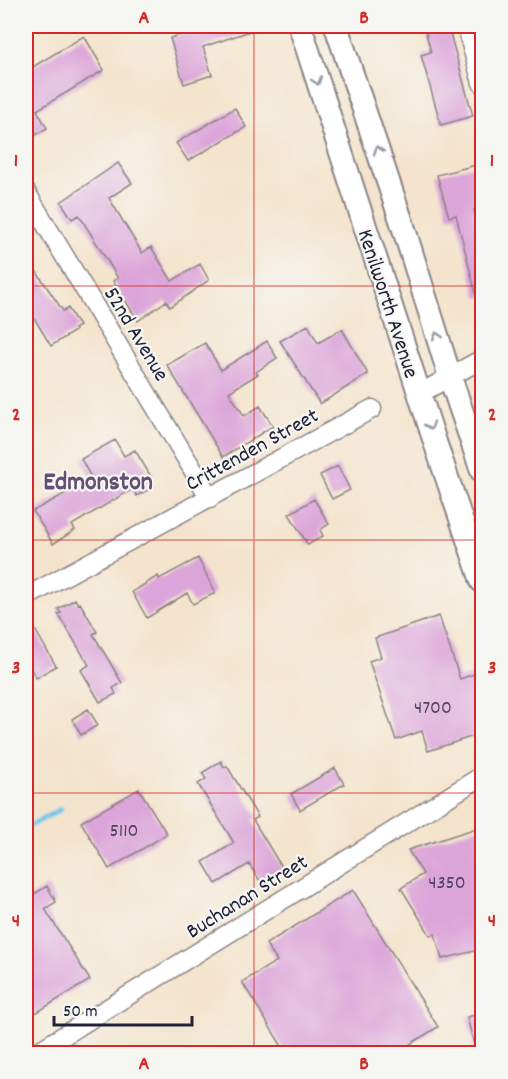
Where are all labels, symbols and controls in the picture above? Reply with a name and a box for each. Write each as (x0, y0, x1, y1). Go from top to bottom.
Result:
text: A (139, 5, 150, 33)
text: B (359, 5, 369, 33)
one-way arrow (310, 75, 323, 86)
one-way arrow (373, 145, 386, 156)
text: 1 (14, 148, 18, 176)
text: 1 (490, 148, 494, 176)
street label: Kenilworth Avenue (348, 226, 425, 382)
street label: 52nd Avenue (95, 282, 175, 388)
one-way arrow (432, 331, 444, 342)
text: 2 (12, 402, 20, 430)
street label: Crittenden Street (181, 402, 325, 500)
text: 2 (488, 402, 496, 430)
one-way arrow (422, 420, 435, 431)
district label: Edmonston (43, 465, 153, 502)
text: 3 (12, 655, 20, 683)
text: 3 (488, 655, 496, 683)
house number: 4700 (414, 695, 452, 723)
house number: 5110 (110, 818, 138, 846)
street label: Buchanan Street (181, 848, 315, 948)
house number: 4350 (428, 870, 466, 898)
text: 4 (12, 908, 20, 936)
text: 4 (488, 908, 496, 936)
scale bar (54, 989, 192, 1027)
text: 50 m (63, 1000, 98, 1025)
text: A (139, 1051, 150, 1079)
text: B (359, 1051, 369, 1079)

